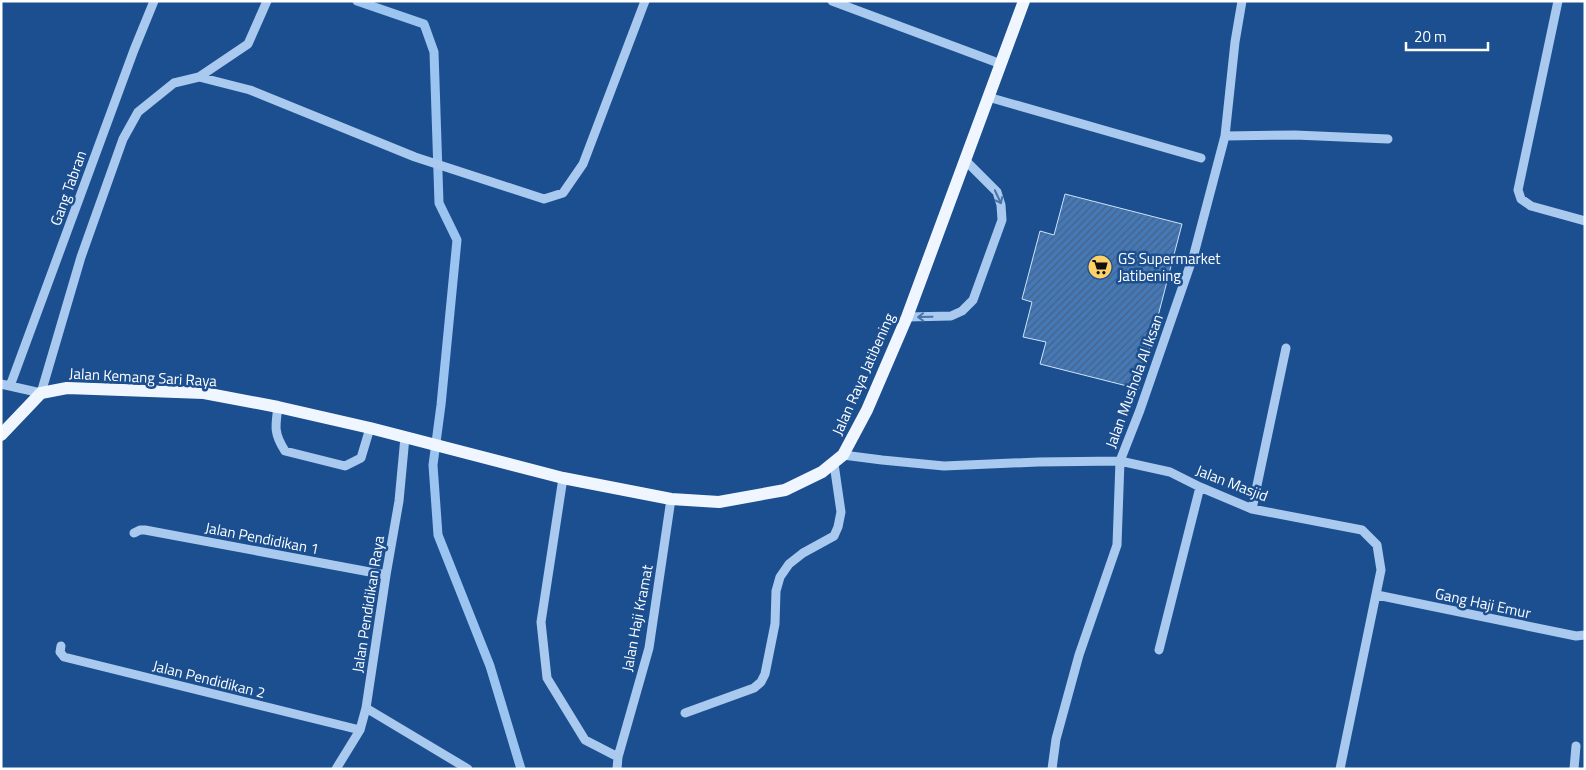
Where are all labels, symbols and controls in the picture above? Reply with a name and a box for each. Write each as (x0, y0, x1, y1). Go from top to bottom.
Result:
scale bar (1406, 20, 1488, 52)
text: 20 m (1414, 25, 1447, 48)
street label: Gang Tabran (44, 147, 92, 229)
one-way arrow (993, 189, 1003, 204)
place label: GS Supermarket Jatibening (1118, 247, 1221, 287)
supermarket icon: GS Supermarket Jatibening (1087, 254, 1113, 280)
street label: Jalan Raya Jatibening (826, 309, 900, 439)
street label: Jalan Mushola Al Iksan (1099, 311, 1169, 451)
one-way arrow (918, 312, 934, 322)
street label: Jalan Kemang Sari Raya (69, 362, 218, 392)
street label: Jalan Masjid (1193, 459, 1271, 507)
street label: Jalan Pendidikan 1 (203, 516, 321, 560)
street label: Jalan Pendidikan Raya (346, 533, 390, 674)
street label: Jalan Haji Kramat (615, 562, 659, 673)
street label: Gang Haji Emur (1433, 582, 1533, 624)
street label: Jalan Pendidikan 2 (150, 654, 268, 704)

